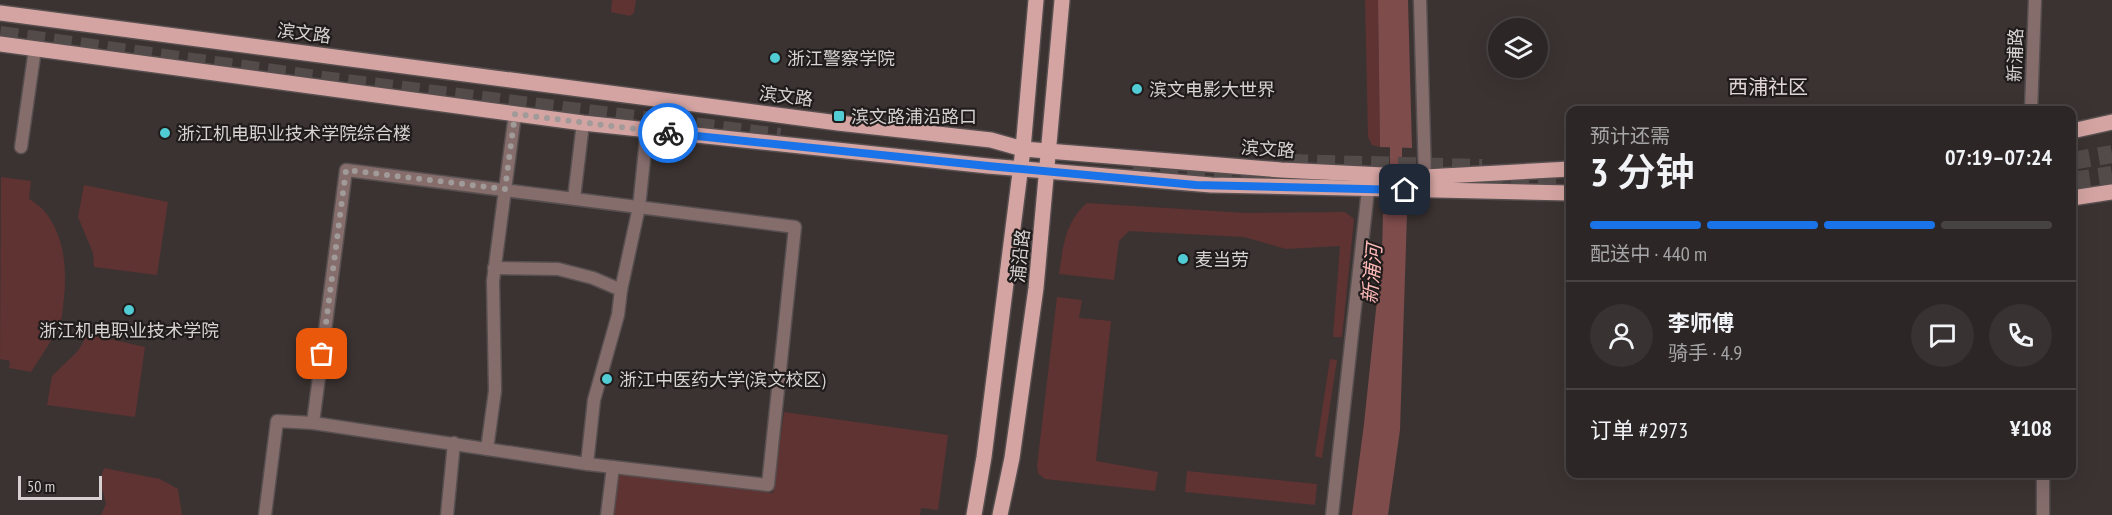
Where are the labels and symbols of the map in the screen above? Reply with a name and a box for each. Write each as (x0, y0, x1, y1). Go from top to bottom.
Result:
street label: 滨文路 (276, 18, 332, 48)
street label: 新浦路 (2003, 28, 2027, 82)
place label: 浙江警察学院 (787, 47, 895, 70)
marker: 浙江警察学院 (768, 51, 782, 65)
district label: 西浦社区 (1728, 74, 1808, 100)
place label: 滨文电影大世界 (1149, 78, 1275, 101)
street label: 滨文路 (758, 81, 814, 111)
marker: 滨文电影大世界 (1130, 82, 1144, 96)
courier (638, 103, 698, 163)
place label: 滨文路浦沿路口 (851, 105, 977, 128)
marker: 滨文路浦沿路口 (832, 109, 846, 123)
place label: 浙江机电职业技术学院综合楼 (177, 122, 411, 145)
marker: 浙江机电职业技术学院综合楼 (158, 126, 172, 140)
street label: 滨文路 (1240, 136, 1296, 162)
pin (1379, 164, 1430, 215)
street label: 浦沿路 (1006, 228, 1034, 284)
water label: 新浦河 (1356, 239, 1388, 305)
place label: 麦当劳 (1195, 248, 1249, 271)
marker: 麦当劳 (1176, 252, 1190, 266)
marker: 浙江机电职业技术学院 (122, 303, 136, 317)
place label: 浙江机电职业技术学院 (39, 319, 219, 342)
pin (296, 328, 347, 379)
place label: 浙江中医药大学(滨文校区) (619, 368, 826, 391)
marker: 浙江中医药大学(滨文校区) (600, 372, 614, 386)
scale bar (18, 473, 102, 500)

